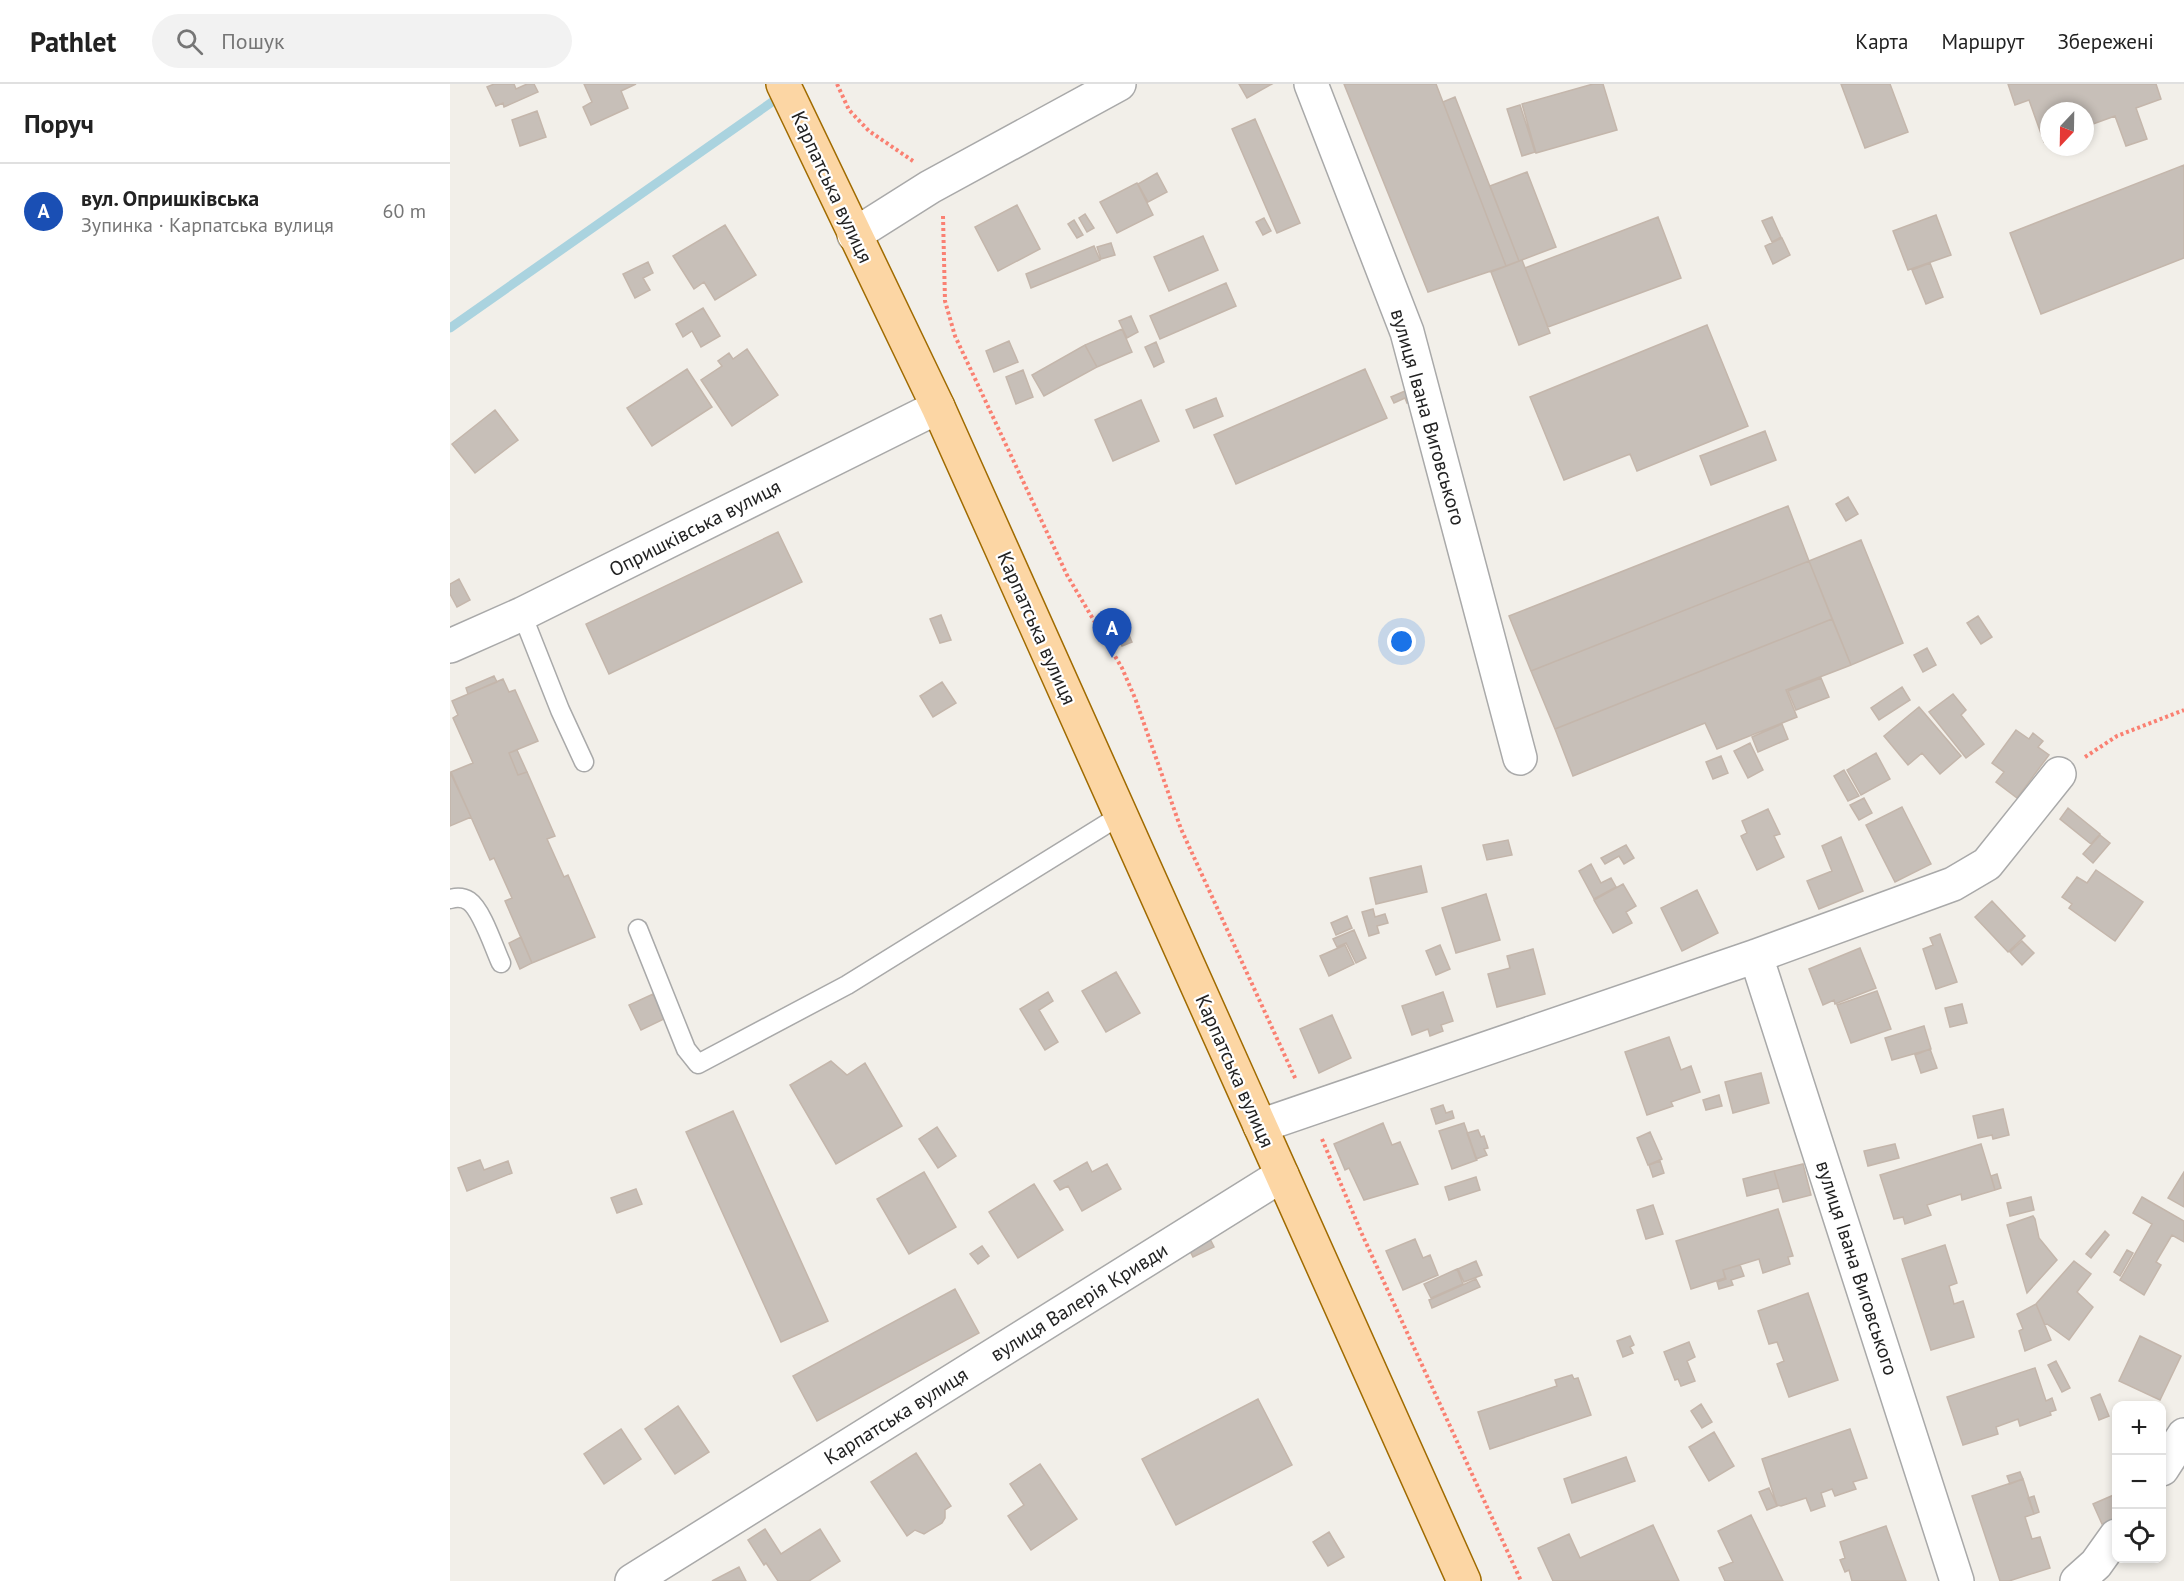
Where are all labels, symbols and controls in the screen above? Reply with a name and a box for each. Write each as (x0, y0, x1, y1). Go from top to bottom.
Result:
search box (152, 14, 572, 68)
text: Pathlet (30, 23, 116, 60)
icon: search (173, 25, 206, 58)
text: Пошук (221, 27, 285, 55)
text: Карта (1855, 28, 1908, 55)
text: Маршрут (1941, 28, 2024, 55)
text: Збережені (2057, 28, 2154, 55)
north arrow (2040, 102, 2094, 156)
text: Поруч (24, 107, 94, 140)
street label: Карпатська вулиця (785, 107, 879, 267)
text: вул. Опришківська (81, 184, 259, 212)
text: A (37, 198, 50, 224)
text: 60 m (383, 198, 426, 224)
text: Зупинка · Карпатська вулиця (81, 212, 334, 238)
street label: вулиця Івана Виговського (1385, 306, 1471, 528)
street label: Опришківська вулиця (605, 473, 785, 583)
street label: Карпатська вулиця (992, 547, 1082, 709)
pin: A (1092, 608, 1132, 658)
your location (1387, 627, 1416, 656)
street label: Карпатська вулиця (1190, 990, 1280, 1152)
street label: вулиця Івана Виговського (1810, 1157, 1904, 1379)
street label: вулиця Валерія Кривди (985, 1237, 1173, 1367)
street label: Карпатська вулиця (819, 1361, 973, 1471)
map controls (2112, 1401, 2166, 1563)
button: + (2112, 1401, 2166, 1455)
button: − (2112, 1455, 2166, 1509)
button: locate (2112, 1509, 2166, 1563)

